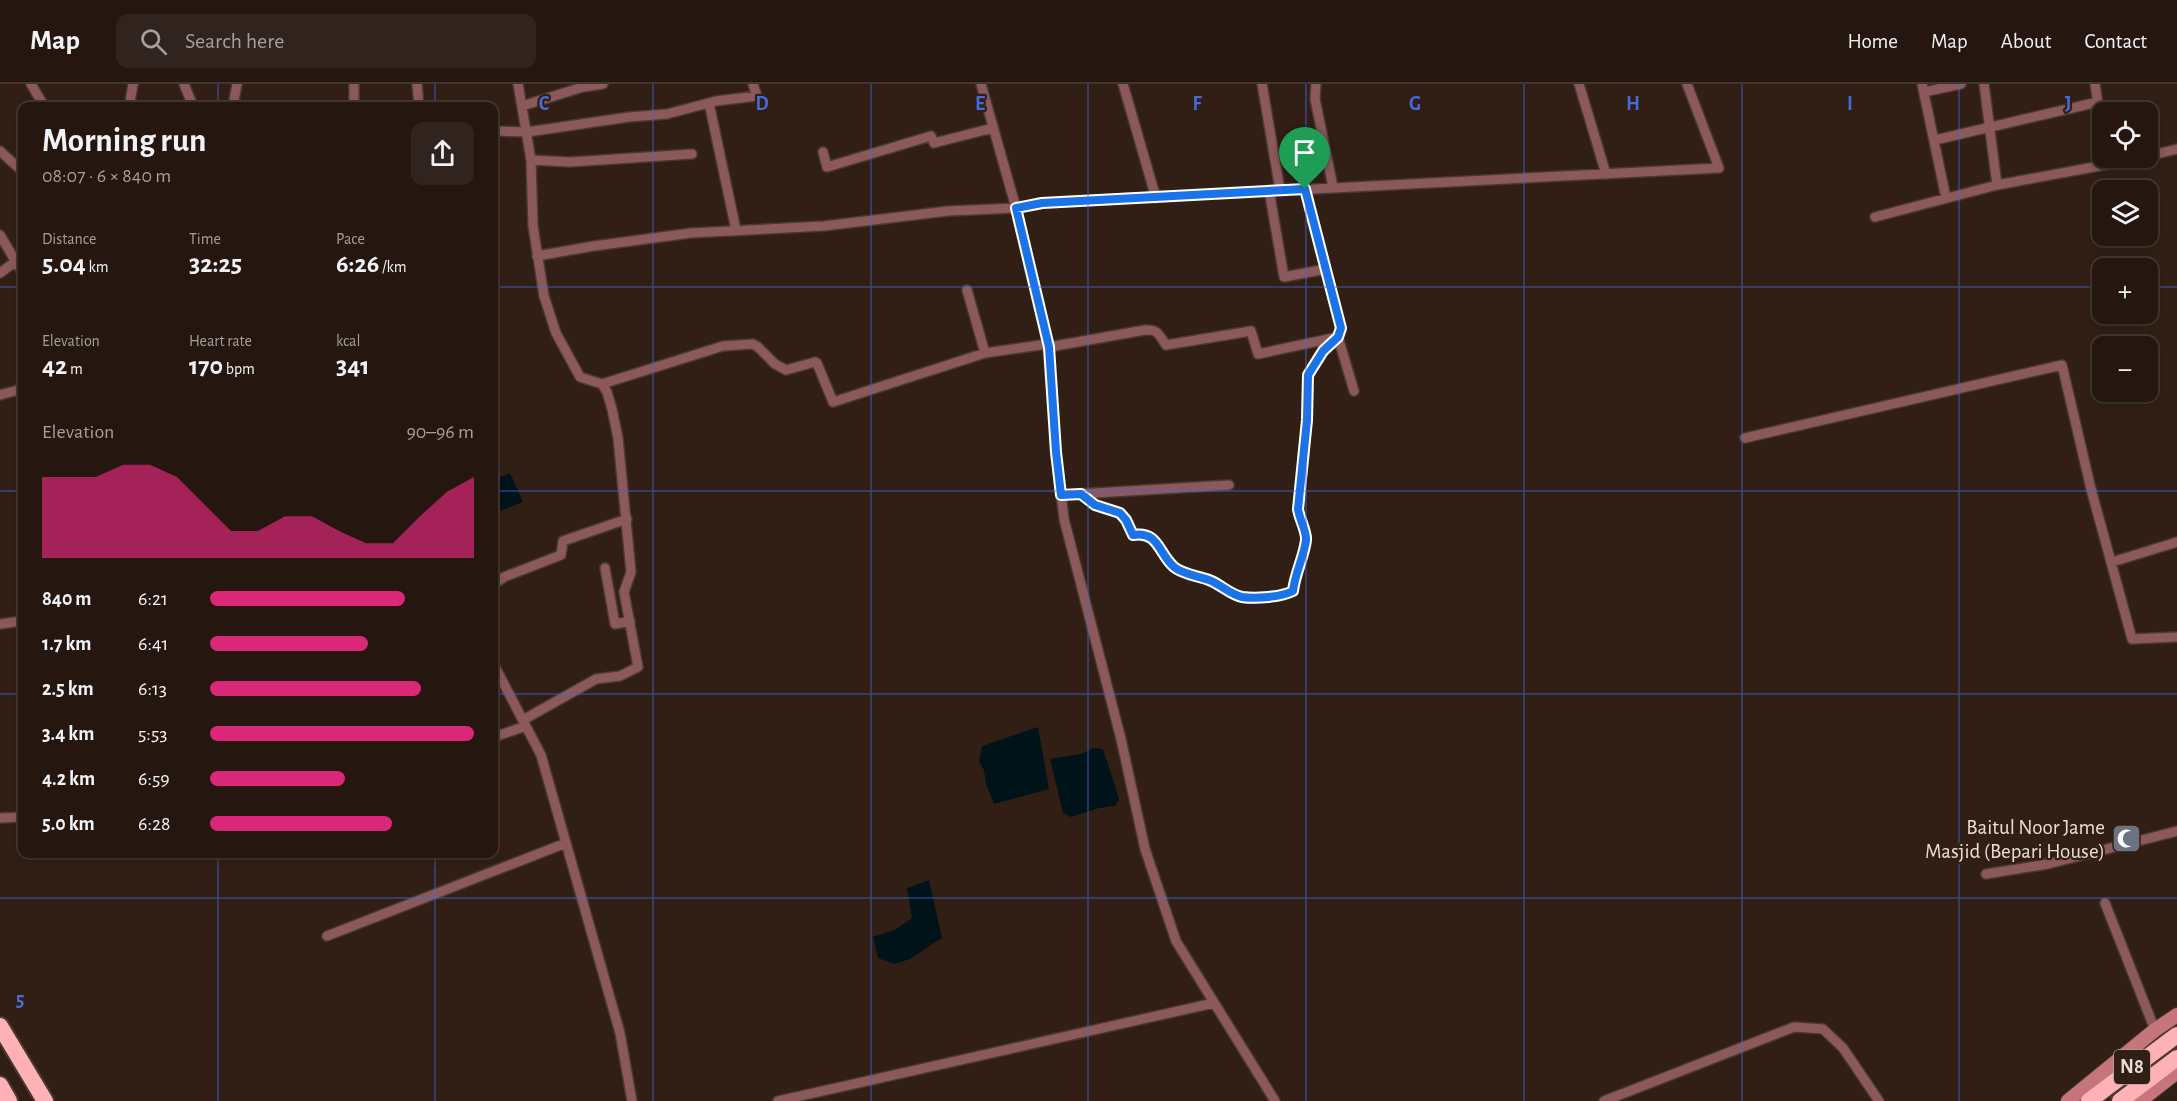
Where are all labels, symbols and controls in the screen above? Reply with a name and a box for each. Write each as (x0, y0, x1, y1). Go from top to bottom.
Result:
search box (116, 14, 536, 68)
icon: search (137, 25, 170, 58)
text: Map (30, 27, 80, 55)
text: Search here (185, 30, 284, 52)
text: Home (1847, 31, 1898, 52)
text: Map (1931, 31, 1968, 52)
text: About (2001, 31, 2051, 52)
text: Contact (2084, 31, 2147, 52)
text: C (539, 94, 550, 114)
text: D (755, 94, 769, 114)
text: E (975, 94, 985, 114)
text: F (1192, 94, 1202, 114)
text: G (1409, 94, 1421, 114)
text: H (1626, 94, 1640, 114)
text: I (1847, 94, 1853, 114)
text: J (2065, 94, 2071, 114)
map controls (2092, 102, 2158, 402)
button: locate (2092, 102, 2158, 168)
button: share (411, 122, 474, 185)
text: Morning run (42, 125, 206, 158)
pin (1279, 127, 1330, 189)
icon: arrive (1288, 136, 1321, 169)
text: 08:07 · 6 × 840 m (42, 166, 171, 186)
button: layers (2092, 180, 2158, 246)
text: Distance (42, 231, 96, 247)
text: Time (189, 231, 221, 247)
text: Pace (336, 231, 365, 247)
text: 5.04 (42, 251, 86, 277)
text: 32:25 (189, 251, 242, 277)
text: 6:26 (336, 251, 379, 277)
button: + (2092, 258, 2158, 324)
text: km (86, 259, 109, 275)
text: /km (379, 259, 407, 275)
text: Elevation (42, 333, 100, 349)
text: Heart rate (189, 333, 252, 349)
text: kcal (336, 333, 360, 349)
button: − (2092, 336, 2158, 402)
text: 42 (42, 353, 67, 379)
text: 170 (189, 353, 223, 379)
text: 341 (336, 353, 370, 379)
text: m (67, 361, 83, 377)
text: bpm (223, 361, 255, 377)
text: Elevation (42, 422, 114, 442)
text: 90–96 m (406, 422, 474, 442)
text: 840 m (42, 589, 92, 609)
text: 6:21 (138, 589, 168, 609)
text: 1.7 km (42, 634, 91, 654)
text: 6:41 (138, 634, 168, 654)
text: 2.5 km (42, 679, 94, 699)
text: 6:13 (138, 679, 167, 699)
text: 3.4 km (42, 724, 94, 744)
text: 5:53 (138, 724, 168, 744)
text: 4.2 km (42, 769, 95, 789)
text: 6:59 (138, 769, 170, 789)
text: 5.0 km (42, 814, 95, 834)
text: 6:28 (138, 814, 171, 834)
place label: Baitul Noor Jame Masjid (Bepari House) (1925, 817, 2105, 862)
mosque icon: Baitul Noor Jame Masjid (Bepari House) (2110, 823, 2142, 855)
text: 5 (16, 990, 24, 1010)
road number: N8 (2114, 1050, 2150, 1084)

